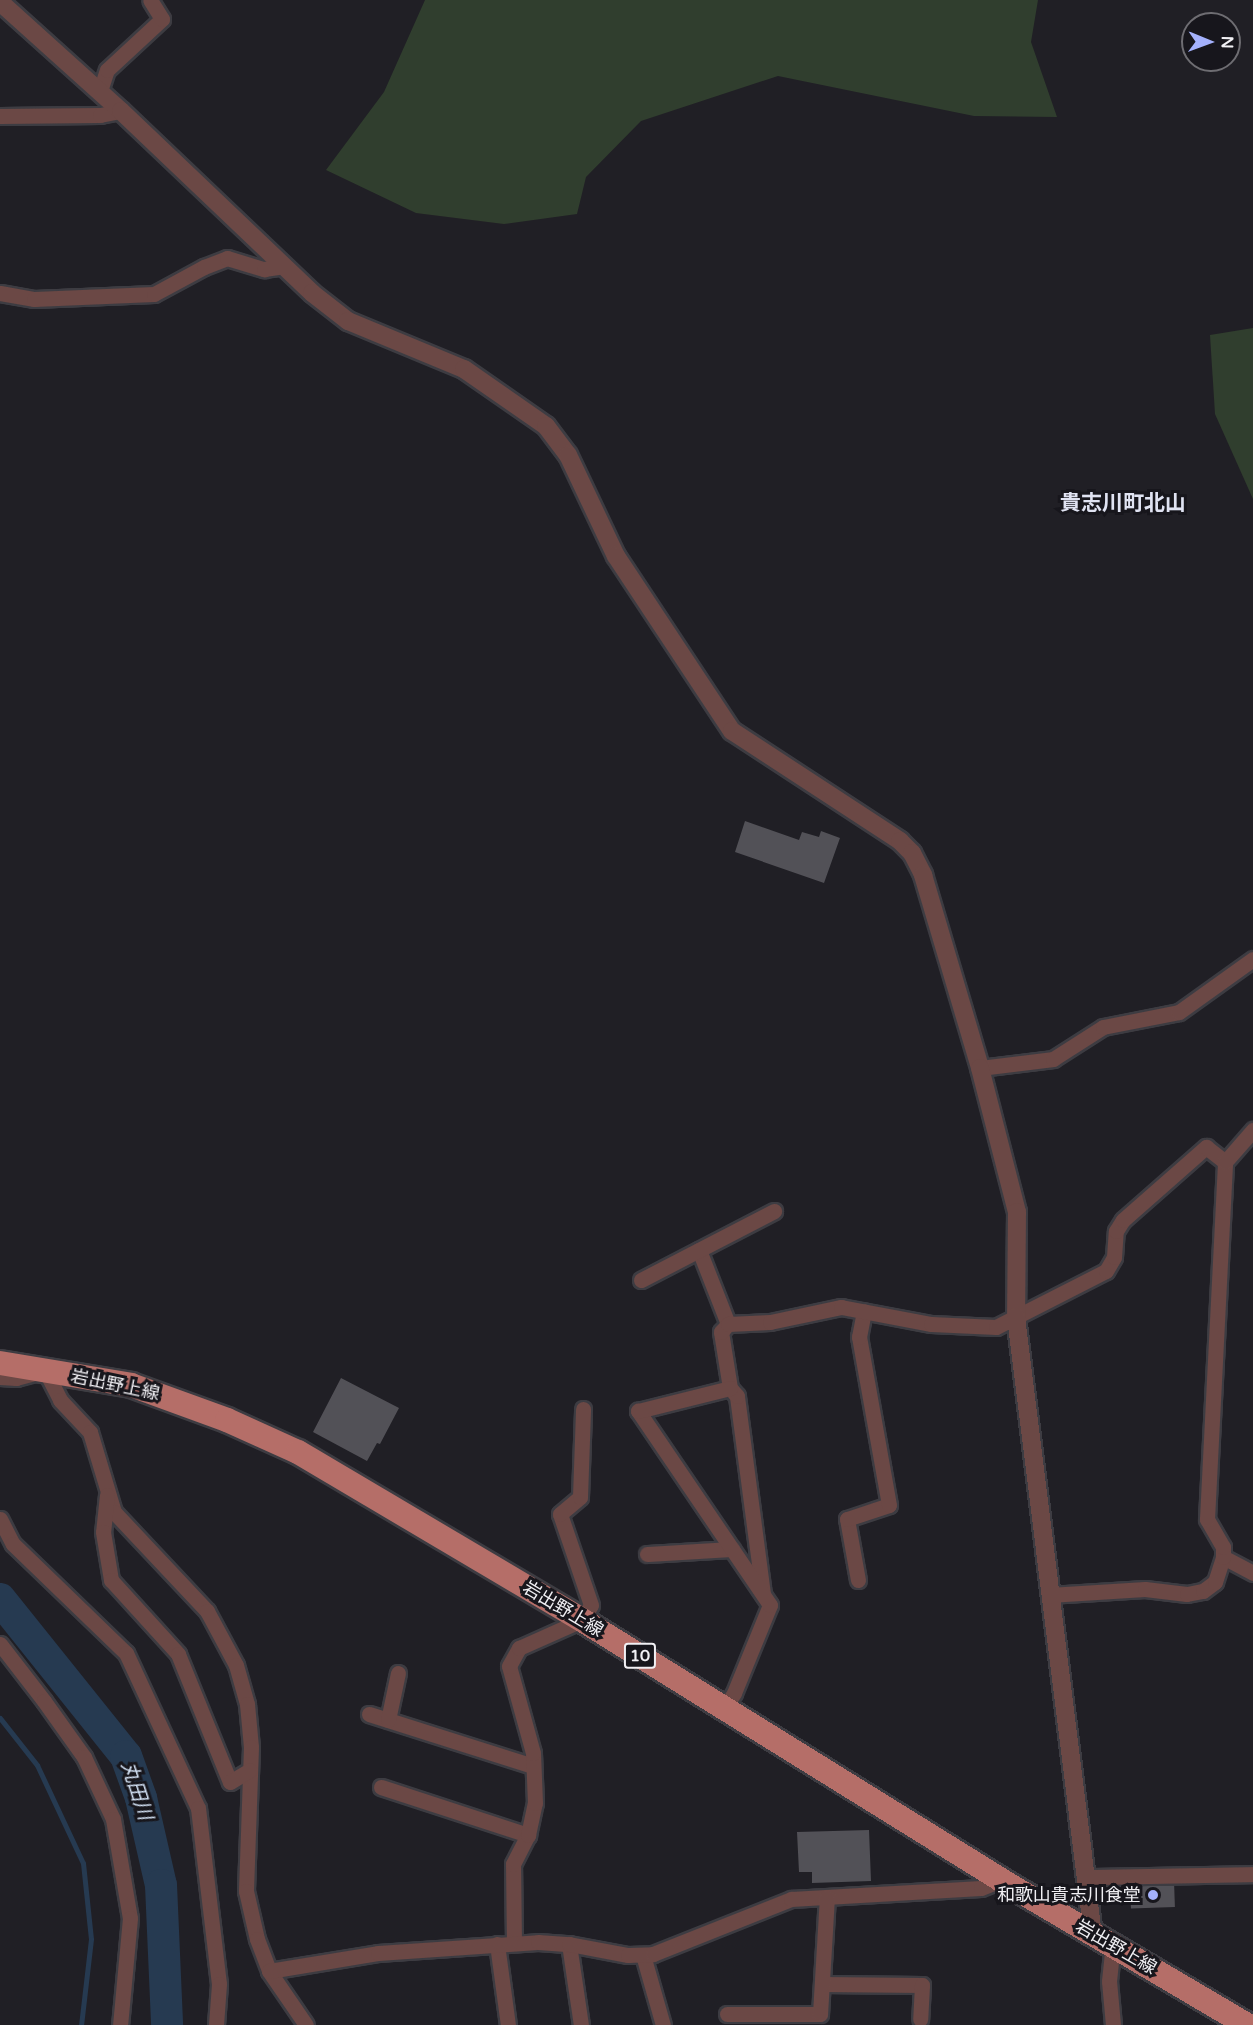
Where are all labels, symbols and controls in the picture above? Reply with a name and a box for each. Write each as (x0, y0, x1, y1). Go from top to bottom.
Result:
north arrow (1181, 12, 1241, 72)
text: N (1217, 36, 1237, 49)
district label: 貴志川町北山 (1060, 491, 1186, 517)
street label: 岩出野上線 (69, 1365, 161, 1405)
street label: 岩出野上線 (519, 1577, 607, 1641)
road number: 10 (624, 1643, 656, 1669)
water label: 丸田川 (115, 1759, 157, 1823)
place label: 和歌山貴志川食堂 (997, 1884, 1141, 1906)
marker: 和歌山貴志川食堂 (1146, 1888, 1160, 1902)
street label: 岩出野上線 (1072, 1915, 1160, 1979)

